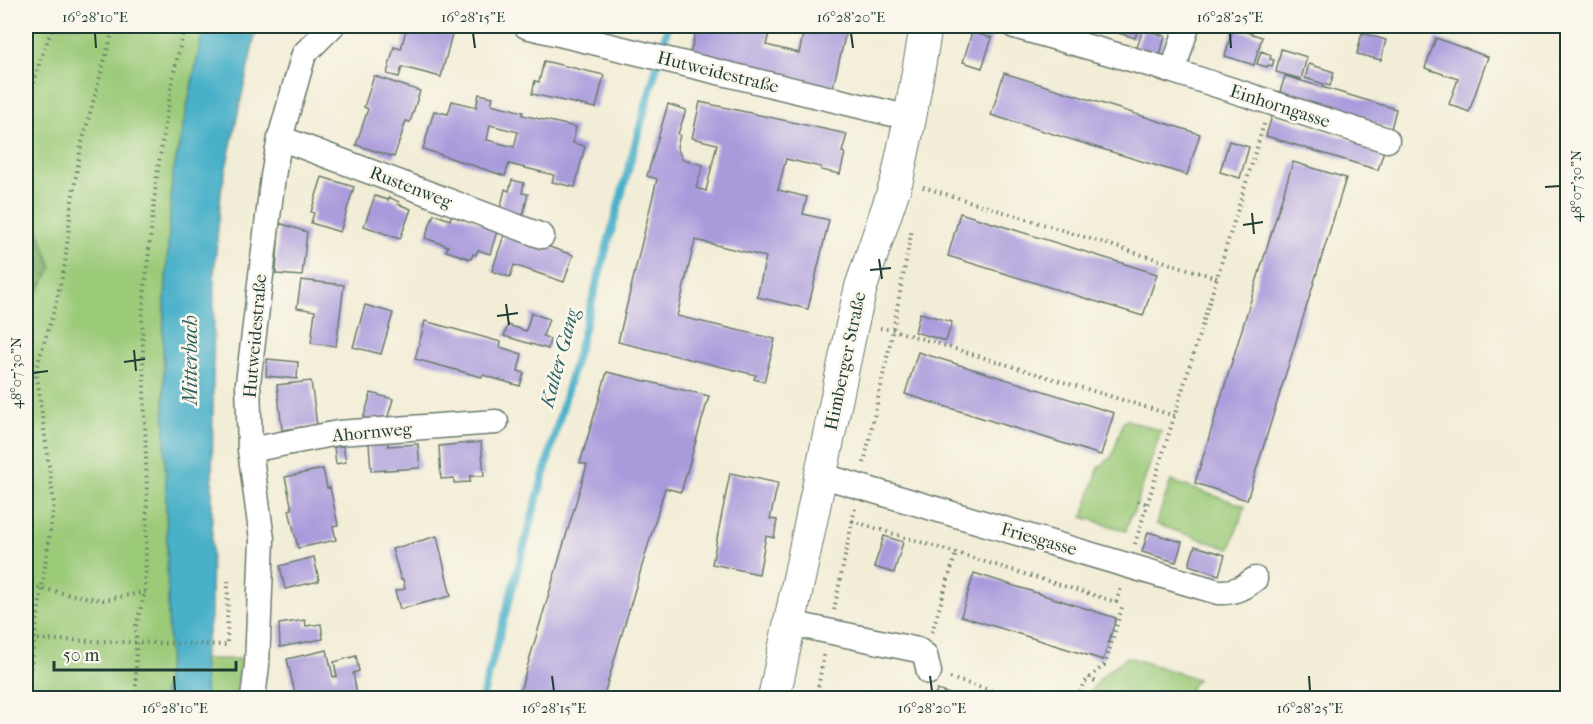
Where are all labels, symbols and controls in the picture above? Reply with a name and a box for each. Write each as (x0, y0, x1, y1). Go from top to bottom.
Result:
text: 16°28'10"E (62, 8, 128, 26)
text: 16°28'15"E (441, 8, 505, 26)
text: 16°28'20"E (817, 8, 885, 26)
text: 16°28'25"E (1197, 8, 1263, 26)
street label: Hutweidestraße (655, 47, 781, 98)
street label: Einhorngasse (1227, 80, 1333, 133)
text: 48°07'30"N (1567, 149, 1585, 222)
street label: Rustenweg (367, 162, 455, 213)
street label: Hutweidestraße (240, 273, 271, 399)
street label: Himberger Straße (821, 290, 870, 432)
water label: Kalter Gang (535, 305, 584, 412)
water label: Mitterbach (179, 315, 202, 407)
text: 48°07'30"N (7, 336, 25, 409)
street label: Ahornweg (330, 419, 413, 447)
street label: Friesgasse (998, 519, 1079, 560)
scale bar (54, 634, 236, 672)
text: 50 m (63, 645, 100, 666)
text: 16°28'10"E (142, 699, 208, 717)
text: 16°28'15"E (522, 699, 586, 717)
text: 16°28'20"E (898, 699, 966, 717)
text: 16°28'25"E (1277, 699, 1343, 717)

